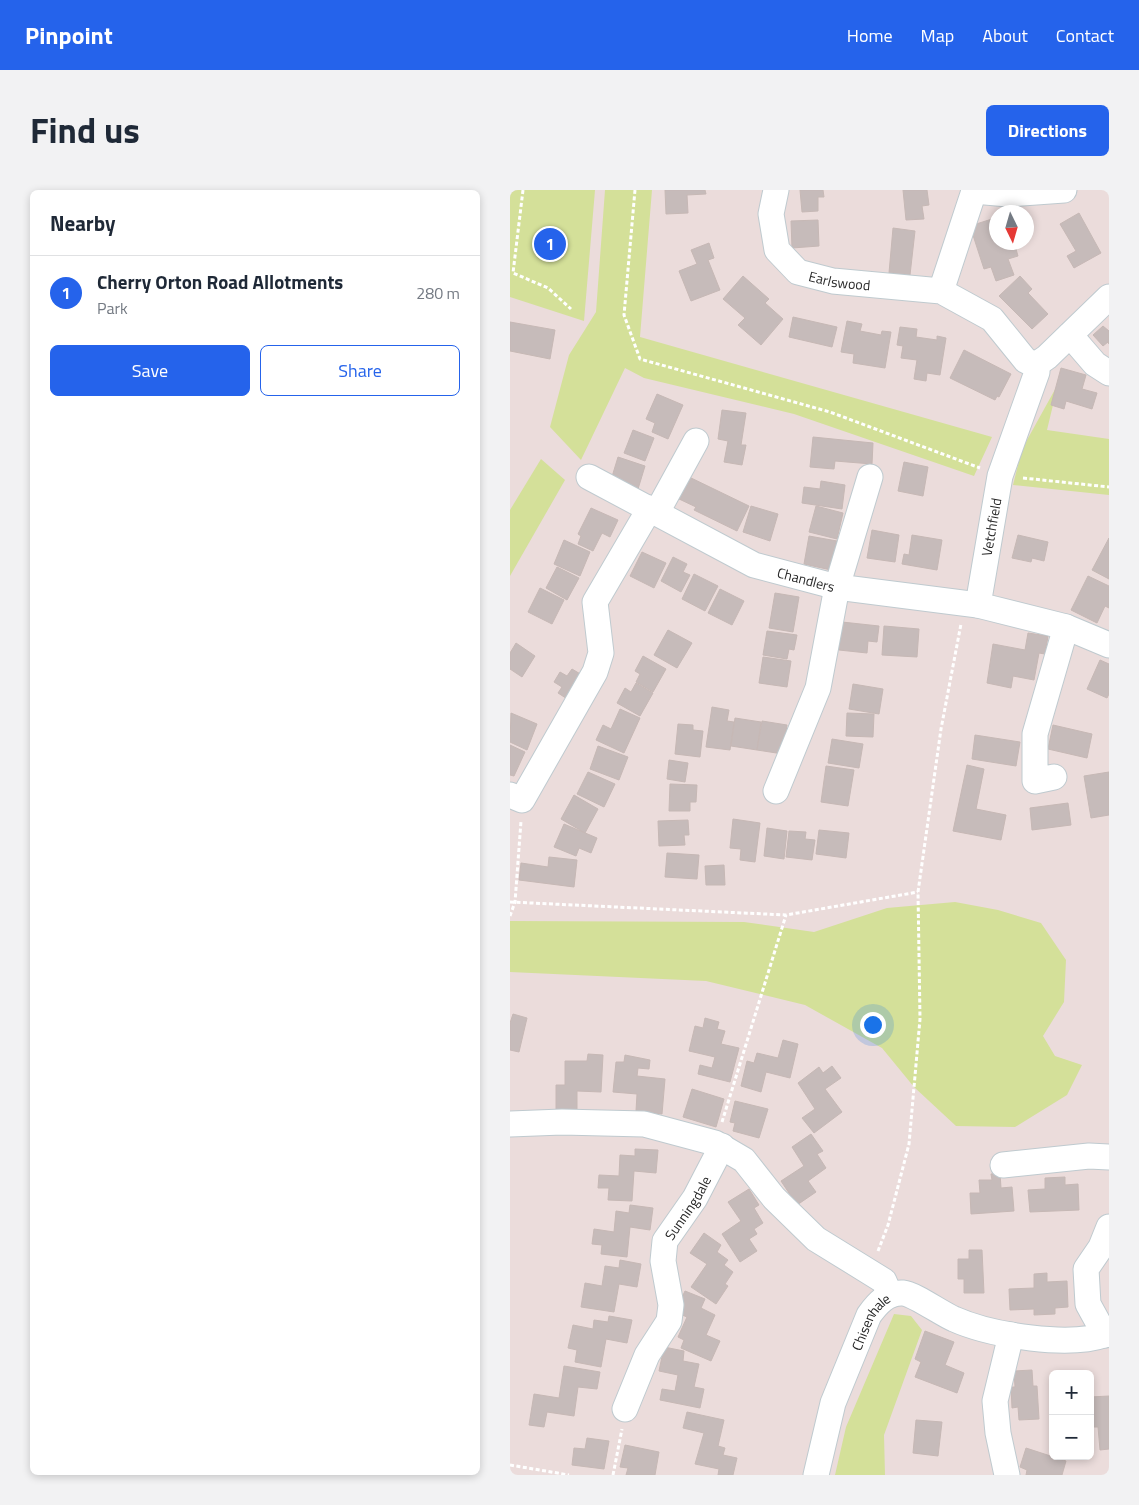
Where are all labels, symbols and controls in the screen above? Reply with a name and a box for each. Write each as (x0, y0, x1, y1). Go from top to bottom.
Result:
text: Pinpoint (25, 17, 113, 53)
text: Home (847, 22, 893, 49)
text: Map (921, 22, 954, 49)
text: About (982, 22, 1028, 49)
text: Contact (1056, 22, 1114, 49)
text: Find us (30, 103, 140, 157)
button: Directions (986, 105, 1109, 156)
north arrow (989, 205, 1034, 250)
text: Nearby (50, 207, 115, 239)
pin: 1 (534, 225, 566, 263)
street label: Earlswood (807, 265, 871, 295)
text: Cherry Orton Road Allotments (97, 267, 343, 296)
text: 1 (62, 281, 70, 305)
text: 280 m (416, 281, 460, 305)
text: Park (97, 296, 128, 320)
button: Save (50, 345, 250, 396)
button: Share (260, 345, 460, 396)
street label: Vetchfield (976, 496, 1006, 558)
street label: Chandlers (775, 561, 837, 597)
your location (860, 1012, 886, 1038)
street label: Sunningdale (659, 1172, 715, 1244)
street label: Chisenhale (845, 1287, 894, 1353)
map controls (1049, 1370, 1094, 1460)
button: + (1049, 1370, 1094, 1415)
button: − (1049, 1415, 1094, 1460)

